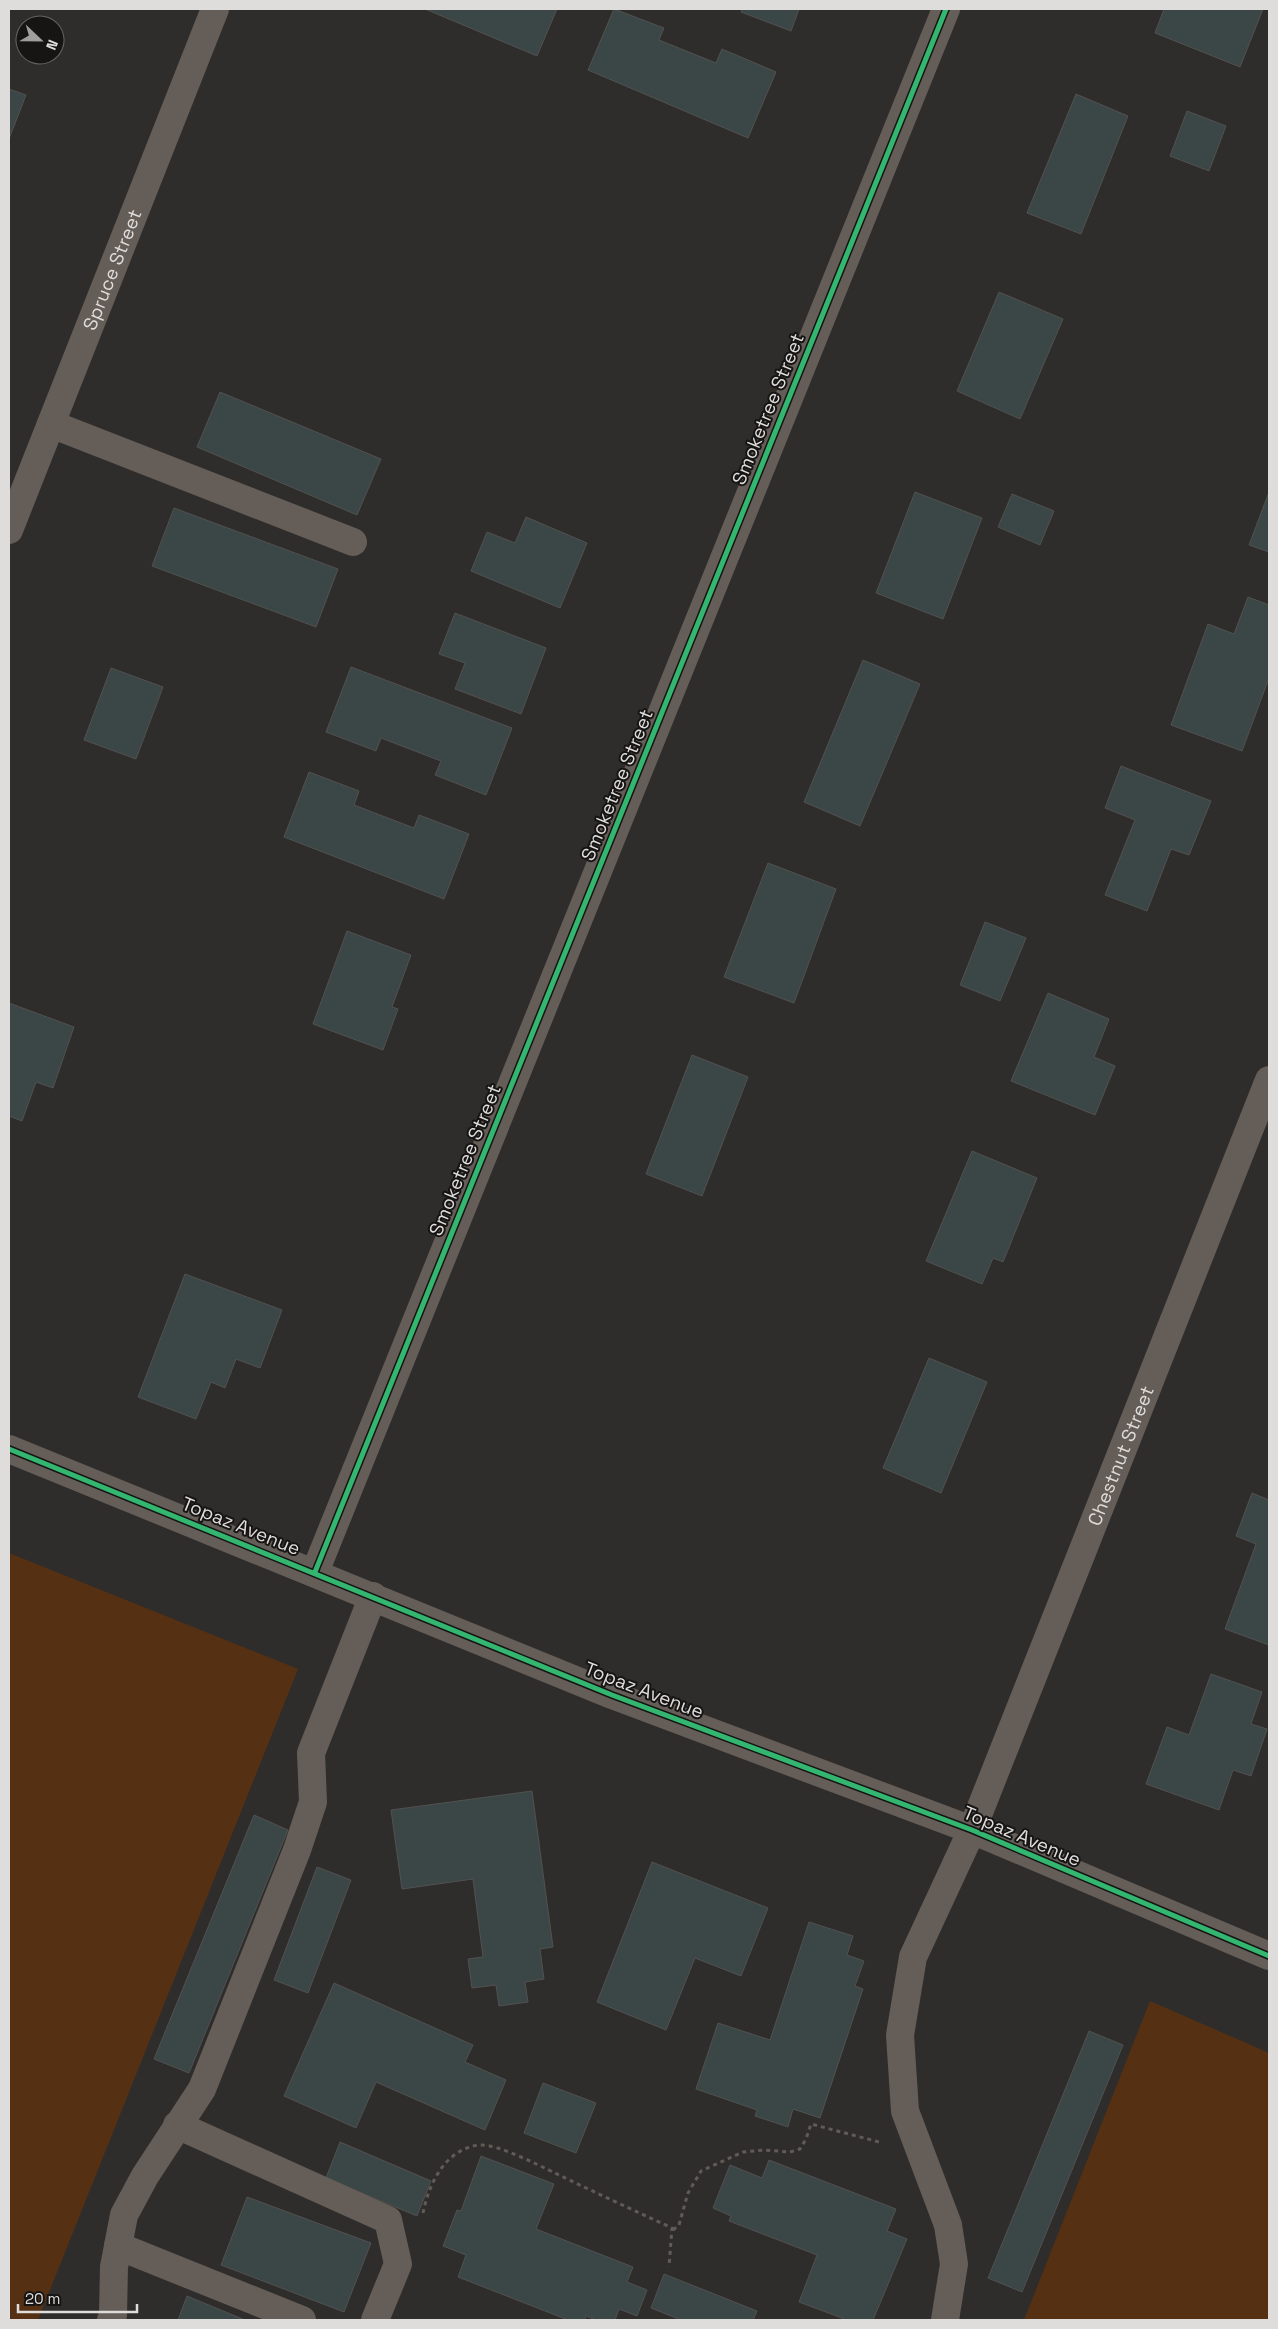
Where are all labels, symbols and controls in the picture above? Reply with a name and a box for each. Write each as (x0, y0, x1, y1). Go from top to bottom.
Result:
north arrow (15, 15, 65, 65)
text: N (42, 37, 62, 53)
street label: Spruce Street (77, 205, 147, 334)
street label: Smoketree Street (726, 330, 810, 488)
street label: Smoketree Street (575, 706, 659, 864)
street label: Smoketree Street (423, 1081, 507, 1239)
street label: Chestnut Street (1081, 1382, 1159, 1529)
street label: Topaz Avenue (178, 1491, 304, 1561)
street label: Topaz Avenue (581, 1656, 707, 1724)
street label: Topaz Avenue (959, 1800, 1085, 1872)
scale bar (18, 2282, 136, 2314)
text: 20 m (25, 2289, 60, 2308)

